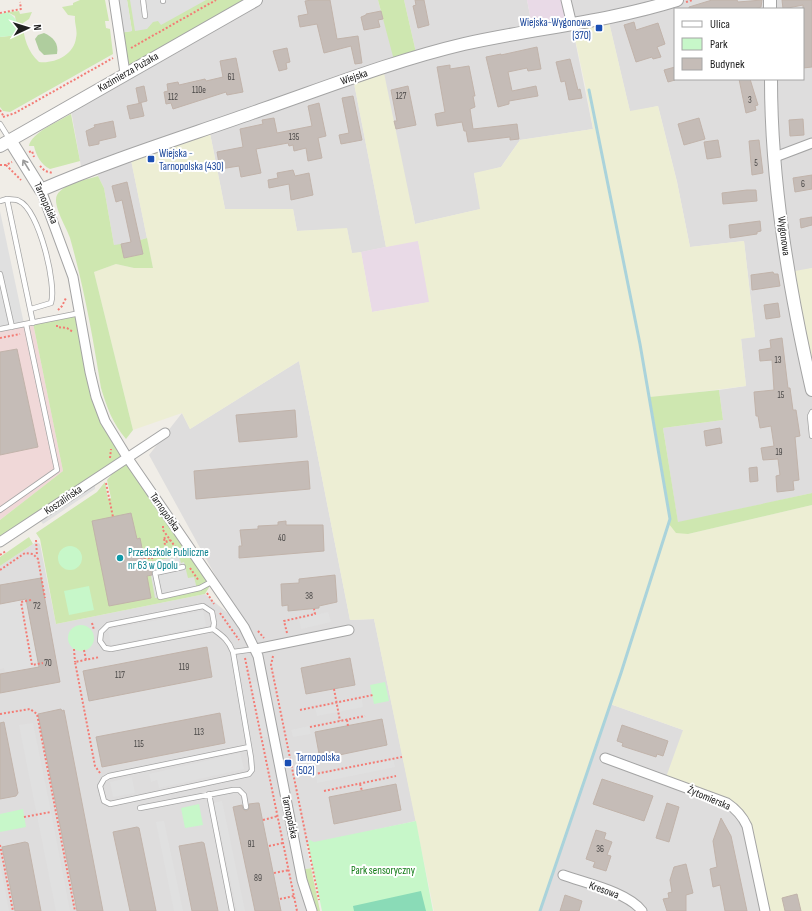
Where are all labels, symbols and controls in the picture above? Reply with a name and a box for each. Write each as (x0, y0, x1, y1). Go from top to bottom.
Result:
north arrow (8, 8, 48, 48)
legend (674, 8, 804, 80)
place label: Wiejska-Wygonowa (370) (520, 16, 591, 42)
text: Ulica (710, 17, 730, 32)
marker: Wiejska-Wygonowa (370) (594, 23, 604, 33)
text: N (31, 24, 44, 31)
text: Park (710, 37, 728, 52)
street label: Kazimierza Pużaka (95, 49, 161, 95)
text: Budynek (710, 57, 745, 72)
street label: Wiejska (339, 66, 369, 88)
house number: 61 (227, 72, 235, 83)
house number: 110e (192, 85, 206, 96)
house number: 127 (396, 91, 407, 102)
house number: 112 (168, 92, 178, 103)
house number: 3 (748, 95, 752, 106)
house number: 135 (289, 132, 300, 143)
place label: Wiejska - Tarnopolska (430) (159, 147, 224, 173)
marker: Wiejska - Tarnopolska (430) (146, 154, 156, 164)
house number: 5 (754, 158, 758, 169)
one-way arrow (22, 160, 30, 171)
house number: 6 (801, 179, 805, 190)
street label: Tarnopolska (31, 180, 61, 226)
street label: Wygonowa (775, 216, 793, 256)
house number: 13 (775, 355, 782, 366)
house number: 15 (778, 390, 785, 401)
house number: 19 (775, 447, 783, 458)
street label: Koszalińska (42, 483, 84, 517)
street label: Tarnopolska (147, 490, 183, 534)
house number: 40 (278, 533, 286, 544)
place label: Przedszkole Publiczne nr 63 w Opolu (128, 546, 209, 572)
marker: Przedszkole Publiczne nr 63 w Opolu (115, 553, 125, 563)
house number: 38 (305, 591, 313, 602)
house number: 72 (33, 601, 41, 612)
house number: 70 (44, 658, 52, 669)
house number: 119 (179, 662, 189, 673)
house number: 117 (115, 670, 125, 681)
house number: 113 (194, 727, 204, 738)
house number: 115 (134, 739, 144, 750)
place label: Tarnopolska (502) (296, 751, 340, 777)
marker: Tarnopolska (502) (283, 758, 293, 768)
street label: Żytomierska (686, 782, 733, 813)
street label: Tarnopolska (279, 794, 301, 840)
house number: 91 (247, 839, 255, 850)
house number: 36 (596, 844, 604, 855)
park label: Park sensoryczny (351, 864, 416, 877)
house number: 89 (254, 873, 262, 884)
street label: Kresowa (587, 879, 621, 901)

